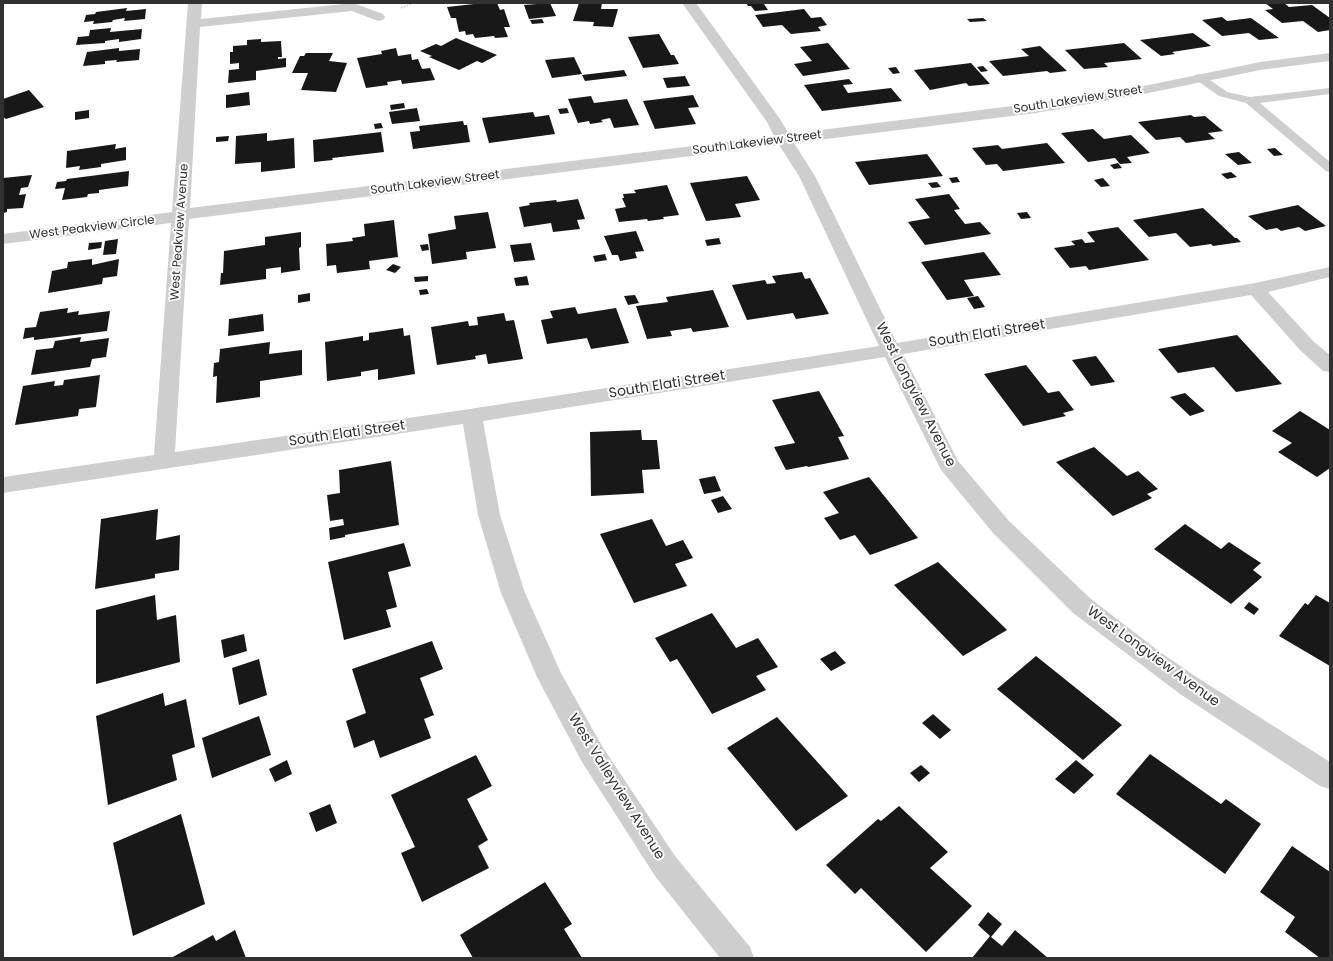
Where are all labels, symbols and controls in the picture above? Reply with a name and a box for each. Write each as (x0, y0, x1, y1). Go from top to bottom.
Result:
street label: South Lakeview Street (1013, 83, 1143, 117)
street label: South Lakeview Street (692, 128, 822, 158)
street label: West Peakview Avenue (168, 163, 192, 301)
street label: South Lakeview Street (370, 168, 500, 198)
street label: West Peakview Circle (28, 213, 156, 243)
street label: South Elati Street (928, 317, 1046, 351)
street label: West Longview Avenue (871, 320, 959, 470)
street label: South Elati Street (608, 368, 726, 402)
street label: South Elati Street (288, 418, 406, 450)
street label: West Longview Avenue (1083, 603, 1223, 711)
street label: West Valleyview Avenue (564, 711, 668, 863)

